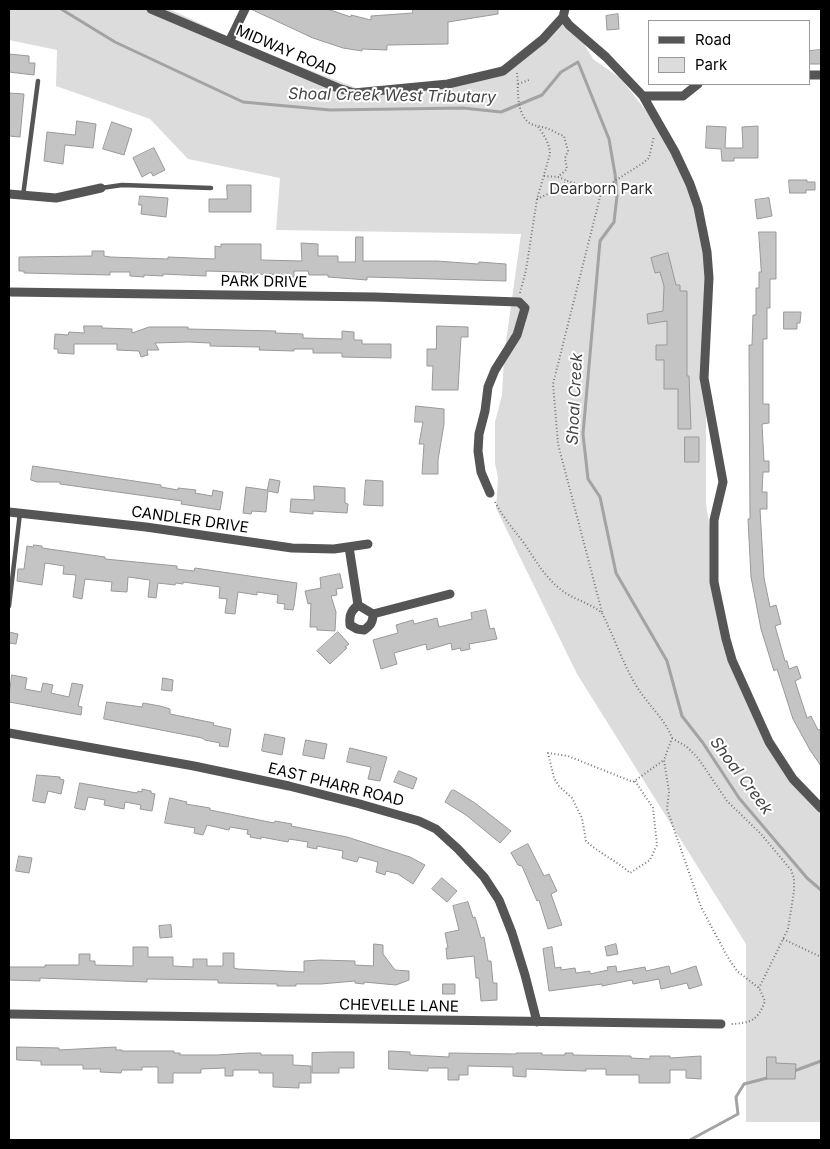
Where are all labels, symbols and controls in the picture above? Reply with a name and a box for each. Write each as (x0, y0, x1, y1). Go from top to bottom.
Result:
legend (648, 20, 810, 85)
street label: MIDWAY ROAD (233, 22, 339, 80)
text: Road (695, 30, 731, 49)
text: Park (695, 55, 727, 74)
water label: Shoal Creek West Tributary (288, 85, 496, 107)
park label: Dearborn Park (549, 180, 653, 198)
street label: PARK DRIVE (221, 272, 307, 292)
water label: Shoal Creek (563, 352, 587, 446)
street label: CANDLER DRIVE (130, 503, 250, 537)
water label: Shoal Creek (706, 733, 776, 819)
street label: EAST PHARR ROAD (266, 759, 406, 811)
street label: CHEVELLE LANE (339, 996, 459, 1016)

